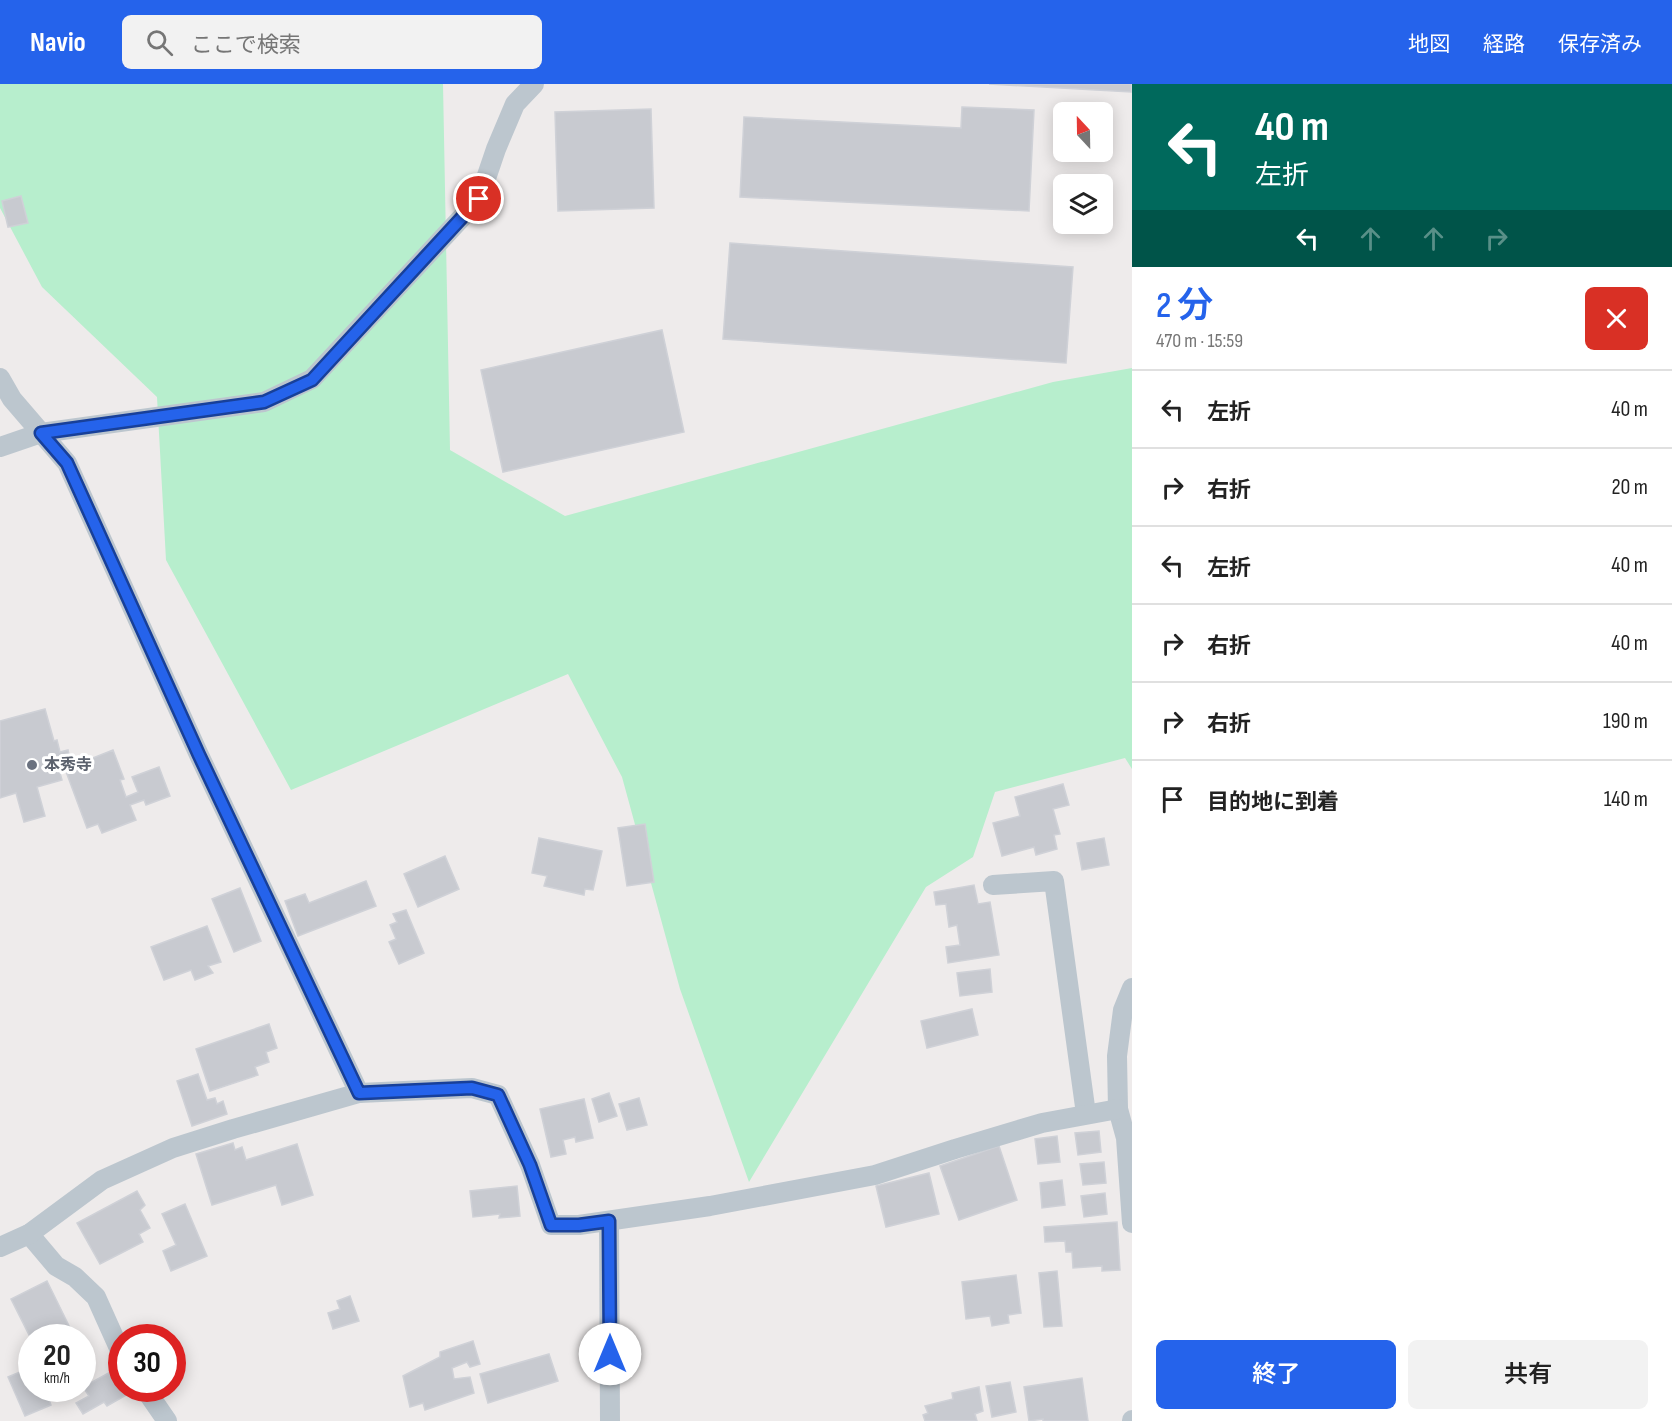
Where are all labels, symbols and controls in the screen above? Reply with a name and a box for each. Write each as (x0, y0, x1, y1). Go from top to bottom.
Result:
search box (122, 15, 542, 69)
text: Navio (30, 26, 86, 59)
icon: search (143, 26, 176, 59)
text: ここで検索 (191, 32, 301, 59)
text: 地図 (1408, 32, 1450, 57)
text: 経路 (1483, 32, 1525, 57)
text: 保存済み (1558, 32, 1642, 57)
north arrow (1053, 102, 1113, 162)
map controls (1053, 102, 1113, 234)
text: 40 m (1255, 102, 1329, 153)
icon: left (1156, 108, 1234, 186)
text: 左折 (1255, 160, 1309, 192)
pin (453, 173, 504, 224)
button: layers (1053, 174, 1113, 234)
icon: arrive (462, 182, 495, 215)
icon: left (1291, 222, 1324, 255)
icon: ahead (1354, 222, 1387, 255)
icon: ahead (1417, 222, 1450, 255)
icon: right (1480, 222, 1513, 255)
text: 2 分 (1156, 285, 1213, 328)
button: close (1585, 287, 1648, 350)
text: 470 m · 15:59 (1156, 329, 1243, 353)
icon: left (1156, 393, 1189, 426)
text: 40 m (1611, 396, 1648, 423)
text: 左折 (1207, 399, 1251, 426)
icon: right (1156, 471, 1189, 504)
text: 20 m (1612, 474, 1648, 501)
text: 右折 (1207, 477, 1251, 504)
icon: left (1156, 549, 1189, 582)
text: 40 m (1611, 552, 1648, 579)
text: 左折 (1207, 555, 1251, 582)
icon: right (1156, 627, 1189, 660)
text: 40 m (1611, 630, 1648, 657)
text: 右折 (1207, 633, 1251, 660)
icon: right (1156, 705, 1189, 738)
text: 190 m (1603, 708, 1648, 735)
text: 右折 (1207, 711, 1251, 738)
place label: 本秀寺 (44, 756, 92, 775)
marker: 本秀寺 (25, 758, 39, 772)
icon: arrive (1156, 783, 1189, 816)
text: 140 m (1604, 786, 1648, 813)
text: 目的地に到着 (1207, 789, 1339, 816)
position arrow (578, 1322, 642, 1386)
speed limit sign: 30 (108, 1324, 186, 1402)
text: 20 (43, 1338, 71, 1374)
button: 終了 (1156, 1340, 1396, 1409)
button: 共有 (1408, 1340, 1648, 1409)
text: km/h (44, 1369, 70, 1388)

